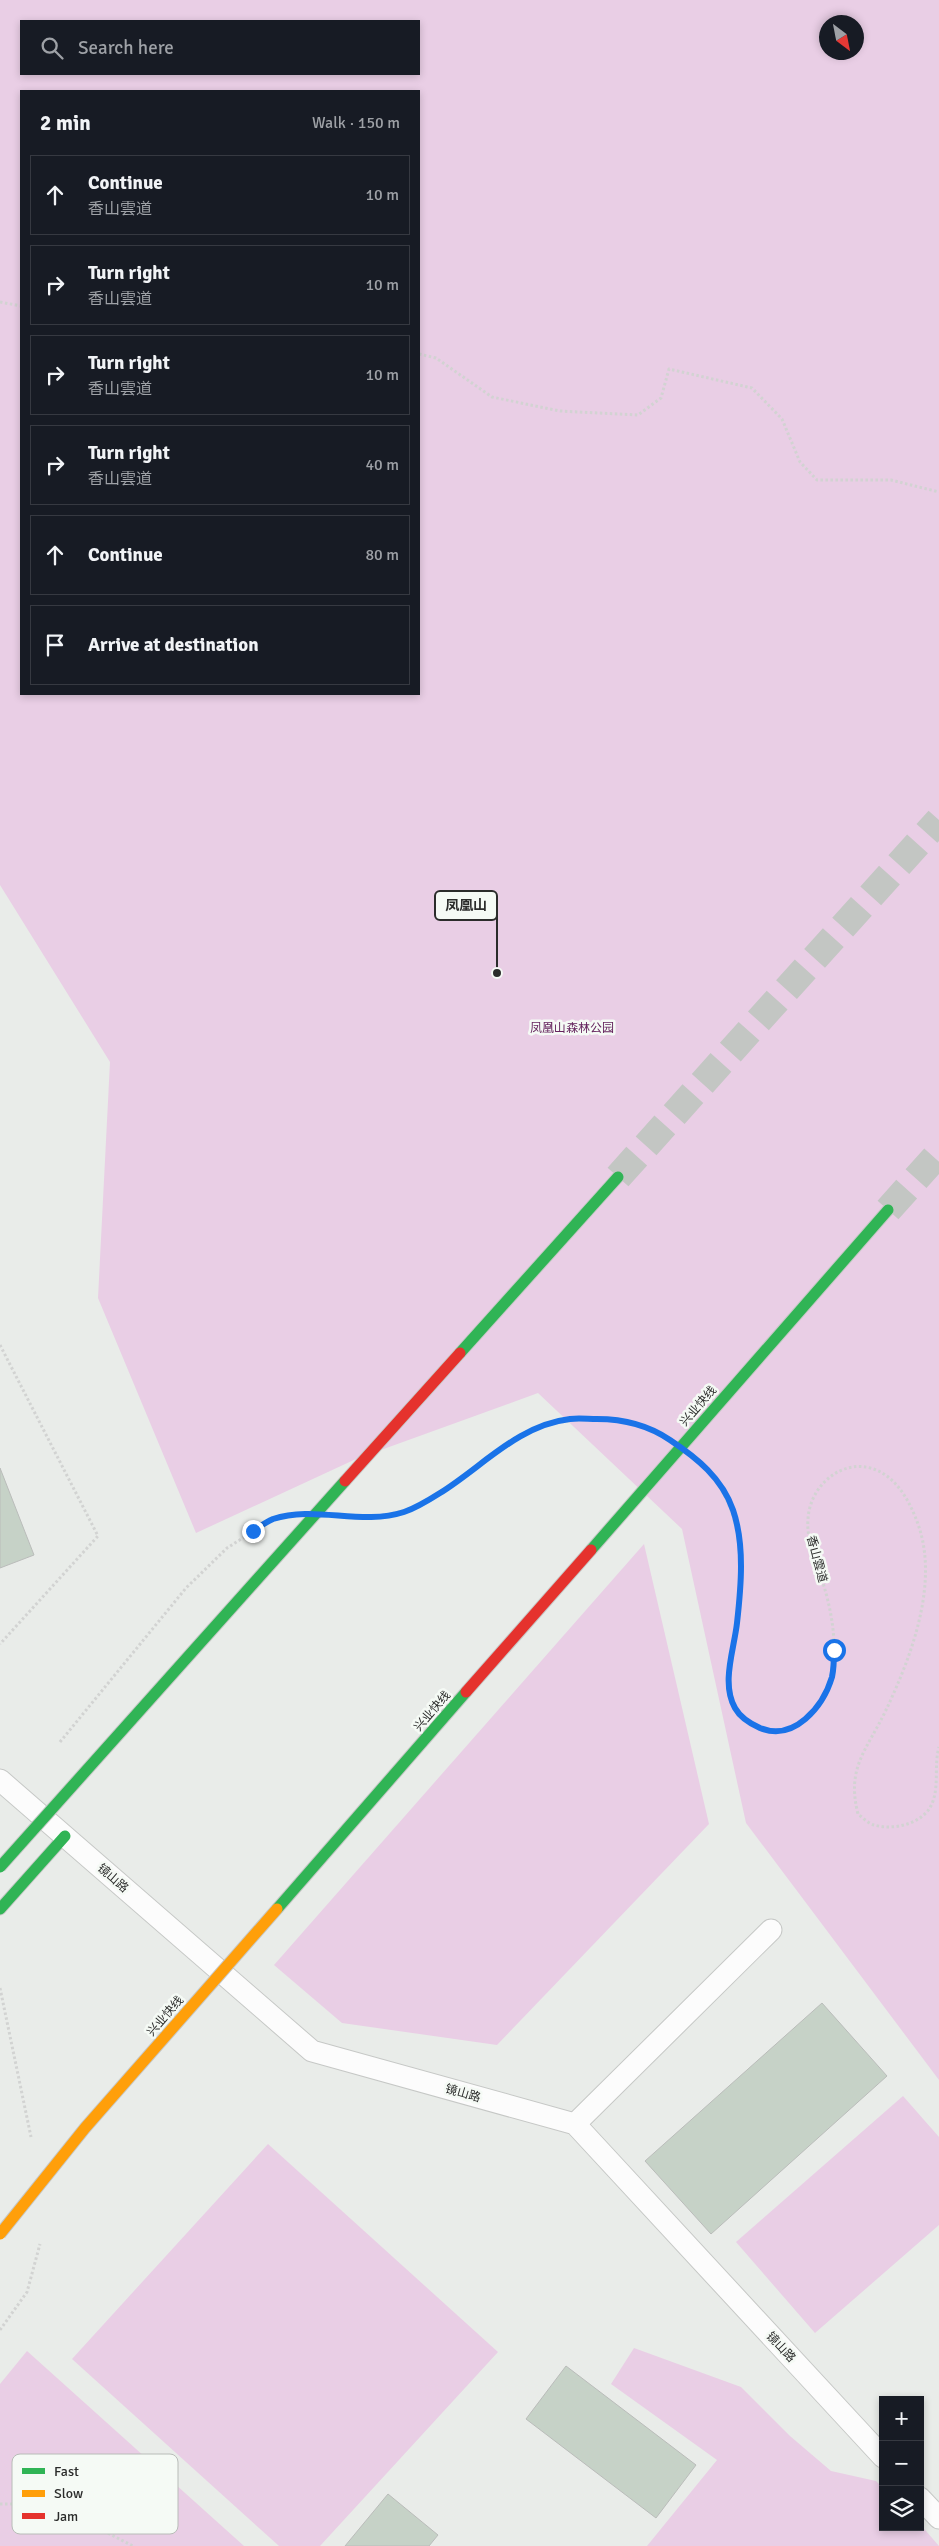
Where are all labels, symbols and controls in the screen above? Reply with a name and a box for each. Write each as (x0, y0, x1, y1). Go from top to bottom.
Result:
north arrow (819, 15, 864, 60)
search box (20, 20, 420, 75)
icon: search (38, 34, 66, 62)
text: Search here (78, 36, 174, 60)
text: 2 min (40, 110, 91, 136)
text: Walk · 150 m (312, 113, 400, 133)
text: Continue (88, 171, 163, 195)
icon: ahead (41, 181, 69, 209)
text: 10 m (365, 185, 399, 205)
text: 香山雲道 (88, 199, 152, 219)
text: Turn right (88, 261, 170, 285)
icon: right (41, 271, 69, 299)
text: 10 m (365, 275, 399, 295)
text: 香山雲道 (88, 289, 152, 309)
text: Turn right (88, 351, 170, 375)
icon: right (41, 361, 69, 389)
text: 10 m (365, 365, 399, 385)
text: 香山雲道 (88, 379, 152, 399)
text: Turn right (88, 441, 170, 465)
icon: right (41, 451, 69, 479)
text: 40 m (365, 455, 399, 475)
text: 香山雲道 (88, 469, 152, 489)
icon: ahead (41, 541, 69, 569)
text: Continue (88, 543, 163, 567)
text: 80 m (365, 545, 399, 565)
icon: arrive (41, 631, 69, 659)
text: Arrive at destination (88, 633, 259, 657)
callout: 凤凰山 (435, 891, 497, 920)
text: 凤凰山 (445, 897, 487, 914)
park label: 凤凰山森林公园 (530, 1021, 614, 1036)
street label: 兴业快线 (677, 1383, 720, 1429)
route end (242, 1520, 265, 1543)
street label: 香山雲道 (803, 1534, 830, 1584)
route start (823, 1639, 846, 1662)
street label: 兴业快线 (411, 1688, 454, 1734)
street label: 镜山路 (94, 1861, 131, 1896)
street label: 兴业快线 (144, 1993, 187, 2039)
street label: 镜山路 (443, 2081, 482, 2106)
street label: 镜山路 (763, 2329, 798, 2366)
map controls (879, 2396, 924, 2531)
button: + (879, 2396, 924, 2441)
button: − (879, 2441, 924, 2486)
legend (12, 2454, 178, 2534)
text: Fast (54, 2463, 79, 2480)
text: Slow (54, 2485, 83, 2502)
button: layers (879, 2486, 924, 2531)
text: Jam (54, 2508, 78, 2525)

